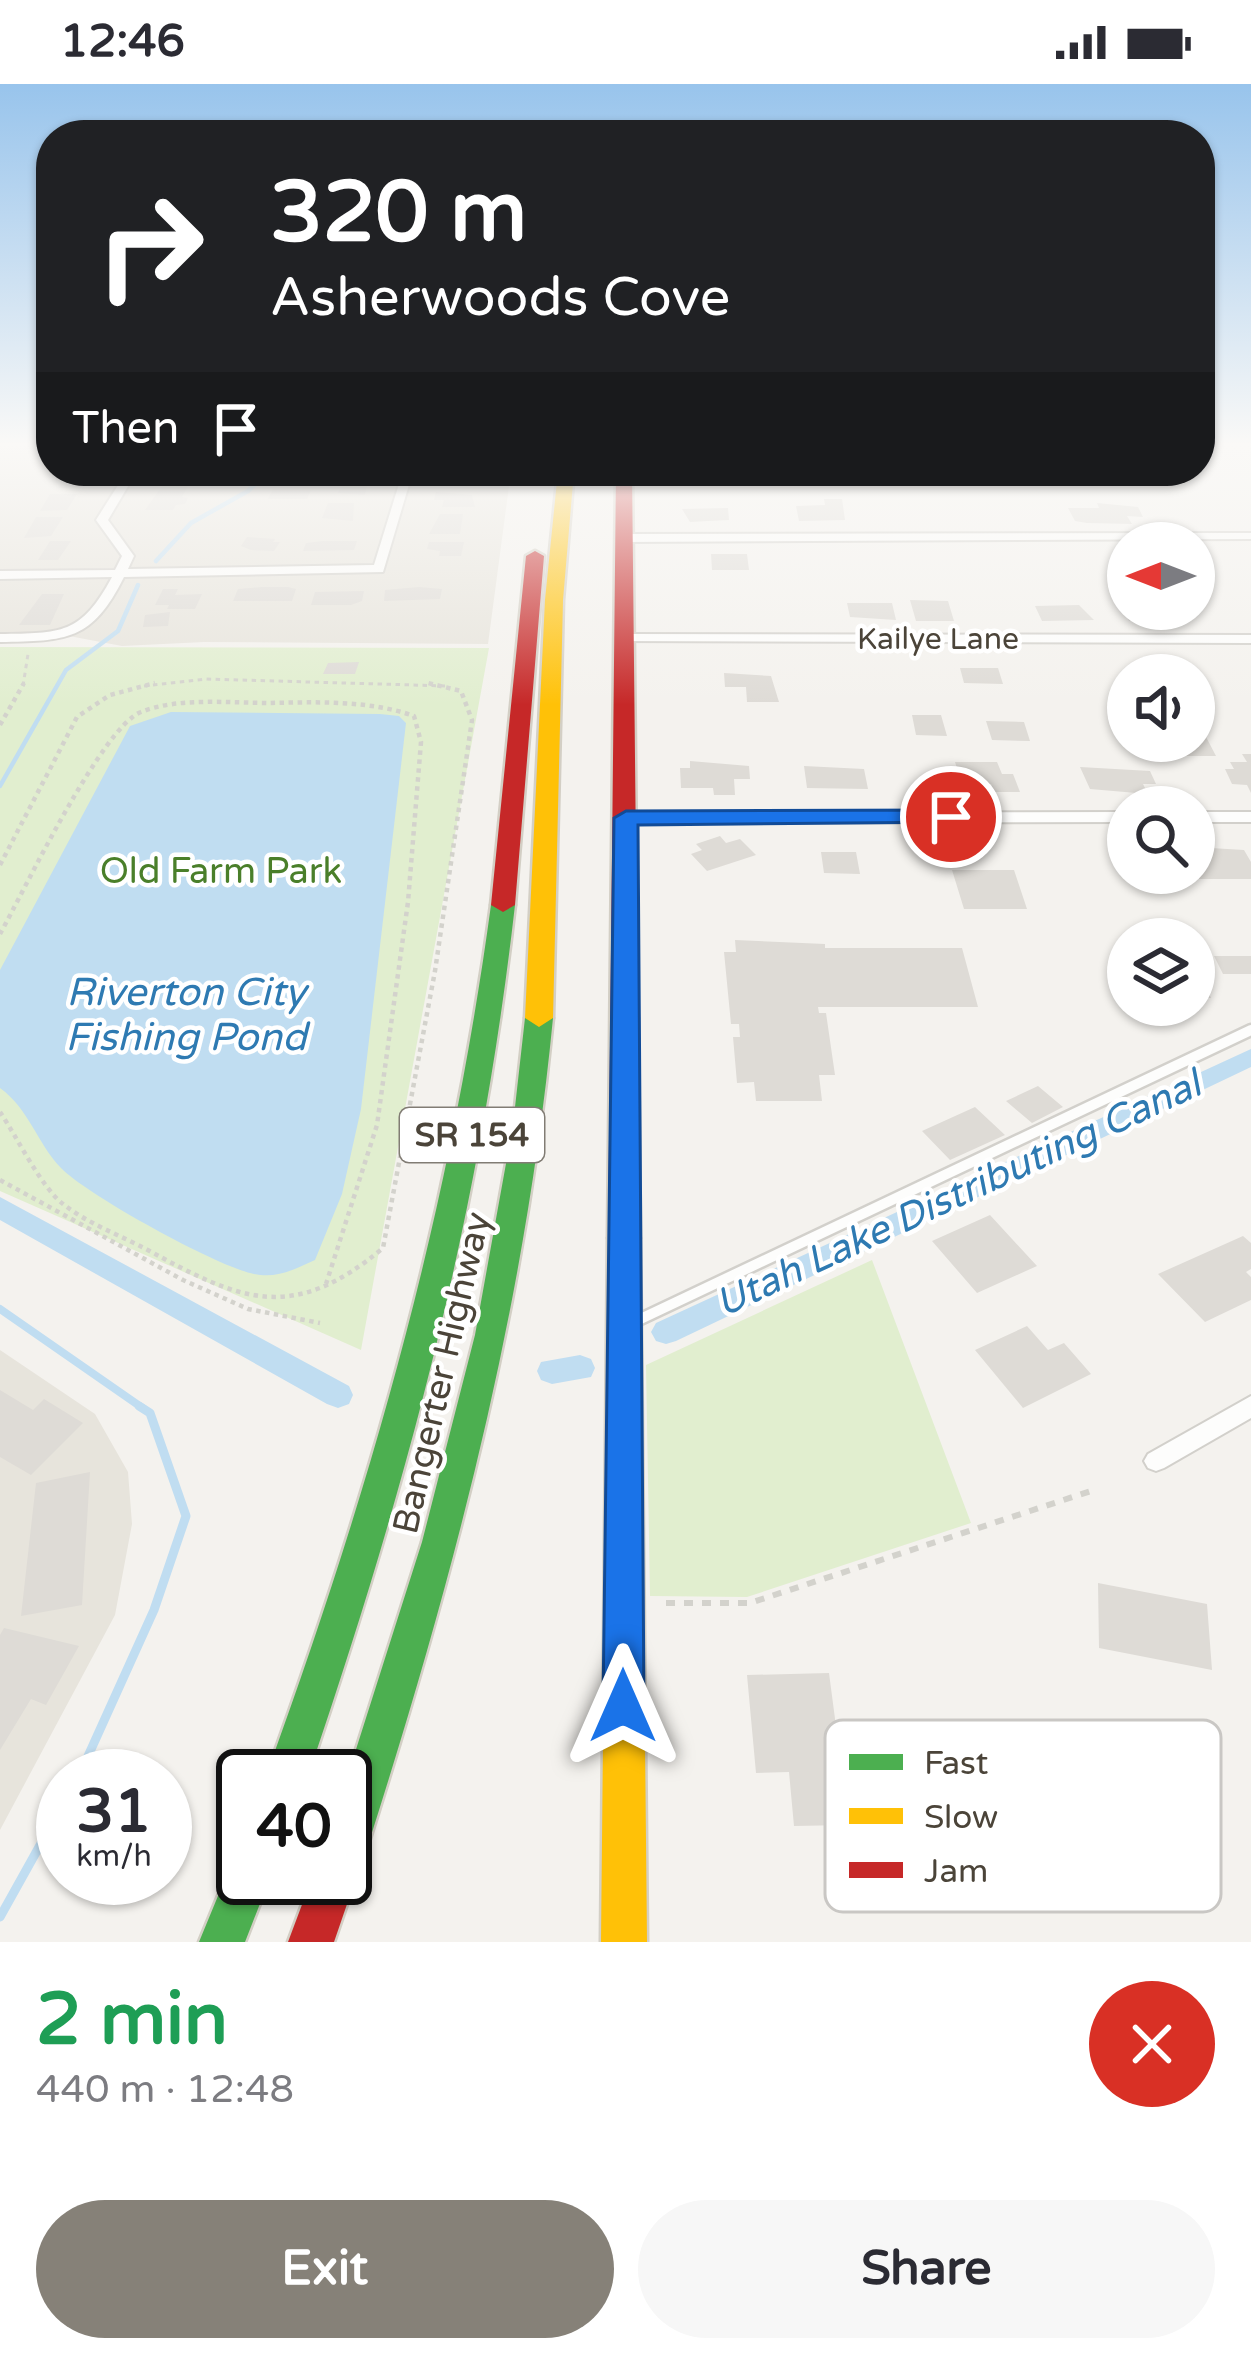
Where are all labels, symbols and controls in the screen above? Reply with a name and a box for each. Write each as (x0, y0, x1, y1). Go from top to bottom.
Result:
text: 12:46 (60, 15, 185, 69)
text: 320 m (270, 163, 527, 264)
icon: right (72, 168, 228, 324)
text: Asherwoods Cove (270, 265, 730, 330)
icon: arrive (203, 396, 269, 462)
text: Then (72, 402, 179, 456)
north arrow (1107, 522, 1215, 630)
map controls (1107, 522, 1215, 1026)
street label: Kailye Lane (857, 621, 1019, 658)
button: sound (1107, 654, 1215, 762)
pin (900, 766, 1002, 868)
icon: arrive (918, 784, 984, 850)
button: search (1107, 786, 1215, 894)
park label: Old Farm Park (100, 850, 342, 893)
button: layers (1107, 918, 1215, 1026)
water label: Riverton City Fishing Pond (65, 969, 311, 1061)
water label: Utah Lake Distributing Canal (708, 1059, 1212, 1327)
road number: SR 154 (400, 1108, 544, 1162)
street label: Bangerter Highway (384, 1208, 500, 1538)
position arrow (560, 1643, 686, 1769)
legend (825, 1720, 1221, 1912)
text: Fast (924, 1744, 988, 1783)
speed limit sign: 40 (216, 1749, 372, 1905)
text: 31 (76, 1776, 152, 1848)
text: Slow (924, 1798, 998, 1837)
text: km/h (76, 1838, 152, 1875)
text: Jam (924, 1852, 988, 1891)
text: 2 min (36, 1977, 228, 2064)
button: close (1089, 1981, 1215, 2107)
text: 440 m · 12:48 (36, 2066, 294, 2113)
button: Exit (36, 2200, 614, 2338)
button: Share (638, 2200, 1215, 2338)

